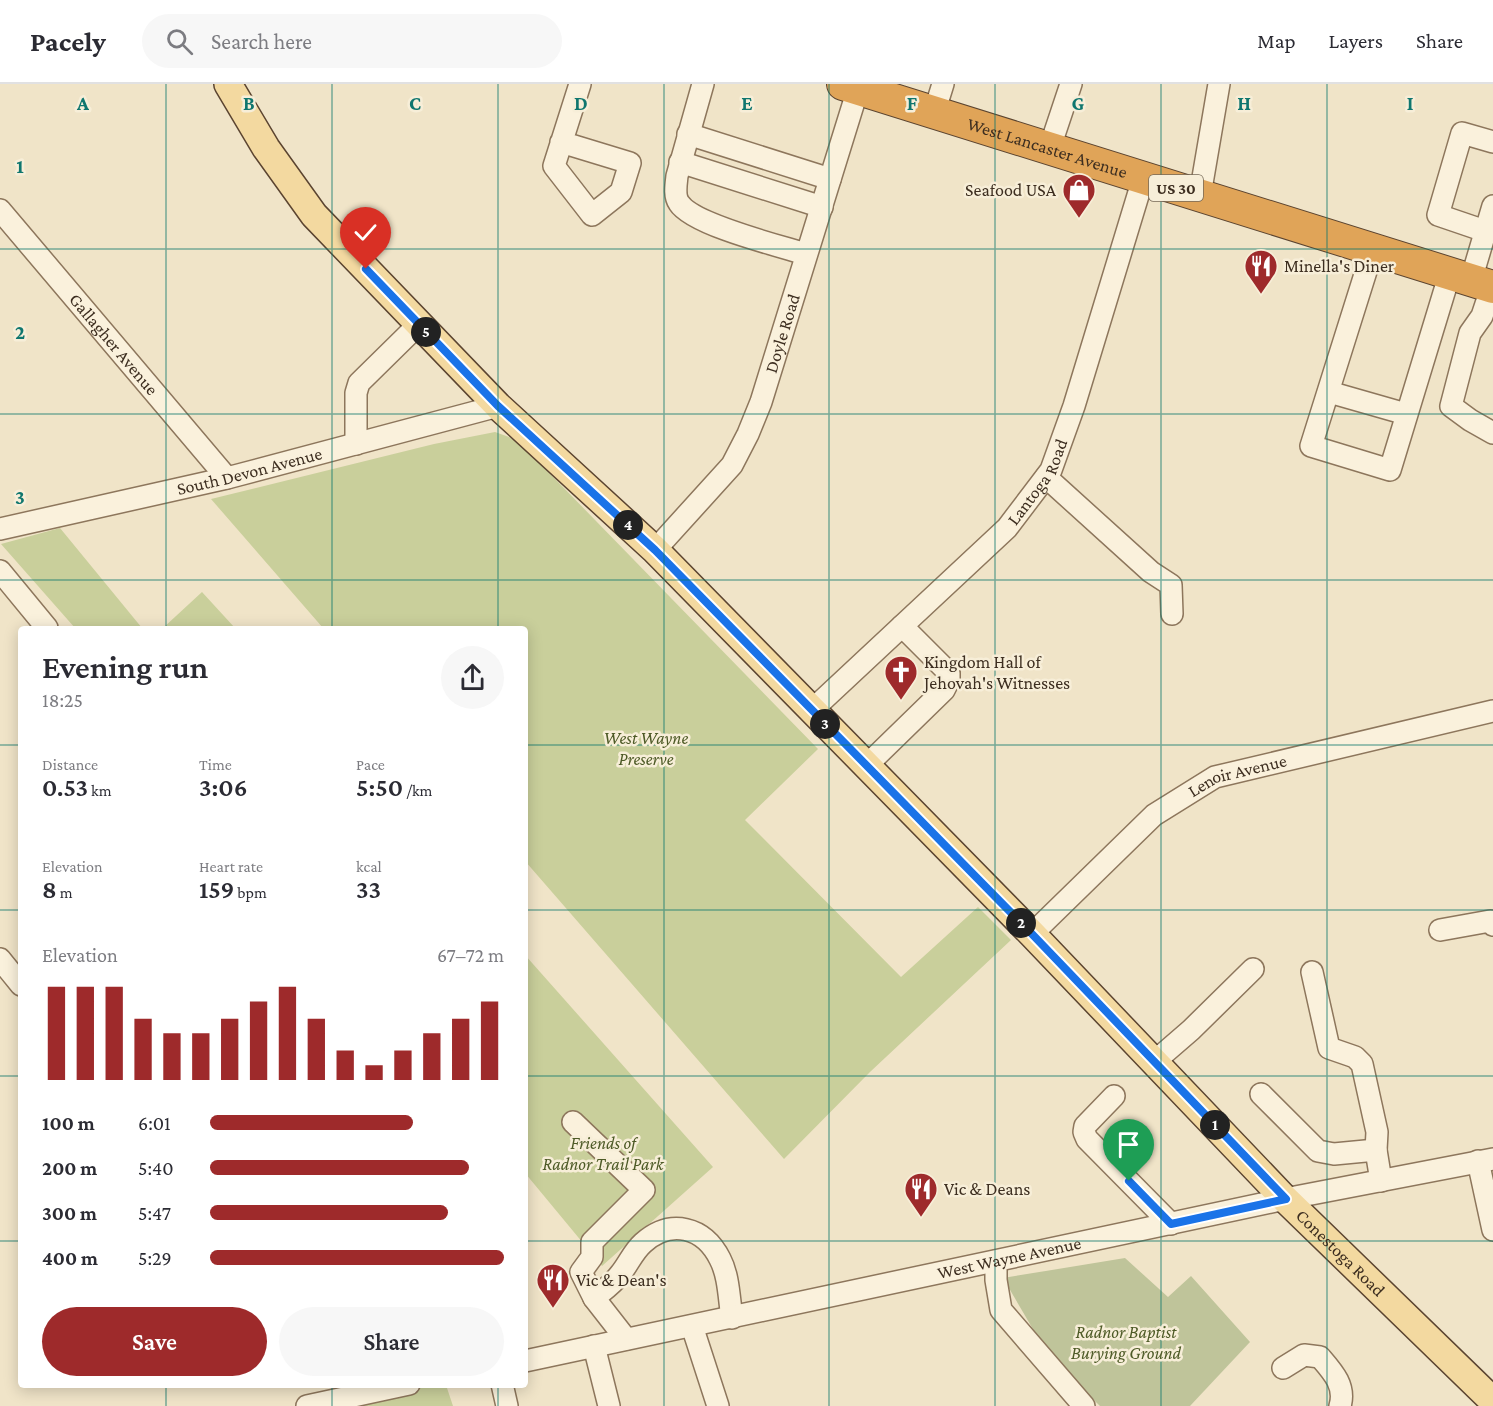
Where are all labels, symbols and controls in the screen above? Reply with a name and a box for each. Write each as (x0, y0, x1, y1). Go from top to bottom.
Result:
search box (142, 14, 562, 68)
icon: search (163, 25, 196, 58)
text: Pacely (30, 26, 106, 57)
text: Search here (211, 29, 312, 54)
text: Map (1257, 29, 1296, 53)
text: Layers (1329, 29, 1383, 53)
text: Share (1416, 29, 1463, 53)
text: A (76, 92, 90, 114)
text: B (243, 92, 255, 114)
text: C (409, 92, 421, 114)
text: D (574, 92, 588, 114)
text: E (741, 92, 753, 114)
text: F (907, 92, 918, 114)
text: G (1072, 92, 1085, 114)
text: H (1237, 92, 1251, 114)
text: I (1407, 92, 1414, 114)
street label: West Lancaster Avenue (965, 113, 1130, 182)
text: 1 (16, 155, 24, 177)
shop icon: Seafood USA (1061, 172, 1097, 219)
road number: US 30 (1149, 175, 1203, 201)
place label: Seafood USA (965, 180, 1057, 200)
pin (340, 207, 391, 269)
icon: check (349, 216, 382, 249)
restaurant icon: Minella's Diner (1243, 248, 1279, 295)
place label: Minella's Diner (1284, 256, 1395, 276)
street label: Gallagher Avenue (65, 290, 162, 399)
street label: Doyle Road (761, 291, 804, 375)
pin: 5 (411, 317, 441, 347)
text: 2 (15, 321, 25, 343)
text: 5 (422, 323, 430, 340)
street label: Lantoga Road (1003, 436, 1072, 529)
street label: South Devon Avenue (175, 443, 324, 499)
text: 3 (15, 486, 25, 508)
pin: 4 (613, 510, 643, 540)
text: 4 (624, 516, 632, 533)
button: share (441, 646, 504, 709)
text: Evening run (42, 648, 208, 685)
place label: Kingdom Hall of Jehovah's Witnesses (922, 652, 1070, 693)
church icon: Kingdom Hall of Jehovah's Witnesses (883, 654, 919, 701)
text: 18:25 (42, 689, 83, 711)
pin: 3 (810, 709, 840, 739)
text: 3 (821, 715, 829, 732)
park label: West Wayne Preserve (604, 728, 688, 769)
street label: Lenoir Avenue (1184, 750, 1289, 801)
text: Distance (42, 756, 98, 773)
text: Time (199, 756, 232, 773)
text: Pace (356, 756, 385, 773)
text: 0.53 (42, 773, 88, 802)
text: 3:06 (199, 773, 248, 802)
text: 5:50 (356, 773, 403, 802)
text: km (88, 782, 112, 799)
text: /km (403, 782, 432, 799)
text: Elevation (42, 858, 103, 875)
text: Heart rate (199, 858, 263, 875)
text: kcal (356, 858, 382, 875)
text: 8 (42, 875, 57, 904)
text: 159 (199, 875, 234, 904)
text: 33 (356, 875, 381, 904)
text: m (57, 884, 73, 901)
text: bpm (234, 884, 267, 901)
pin: 2 (1006, 908, 1036, 938)
text: 2 (1017, 914, 1025, 931)
text: Elevation (42, 944, 118, 966)
text: 67–72 m (437, 944, 504, 966)
pin: 1 (1200, 1110, 1230, 1140)
text: 100 m (42, 1112, 95, 1134)
text: 6:01 (138, 1112, 171, 1134)
text: 1 (1212, 1116, 1218, 1133)
pin (1103, 1119, 1154, 1181)
icon: arrive (1112, 1128, 1145, 1161)
park label: Friends of Radnor Trail Park (542, 1133, 665, 1174)
text: 200 m (42, 1157, 97, 1179)
text: 5:40 (138, 1157, 174, 1179)
restaurant icon: Vic & Deans (903, 1171, 939, 1218)
place label: Vic & Deans (944, 1179, 1030, 1199)
text: 300 m (42, 1202, 97, 1224)
text: 5:47 (138, 1202, 171, 1224)
street label: Conestoga Road (1292, 1205, 1389, 1301)
street label: West Wayne Avenue (935, 1233, 1083, 1283)
text: 400 m (42, 1247, 98, 1269)
text: 5:29 (138, 1247, 172, 1269)
restaurant icon: Vic & Dean's (535, 1262, 571, 1309)
place label: Vic & Dean's (576, 1270, 667, 1290)
button: Save (42, 1307, 267, 1376)
button: Share (279, 1307, 504, 1376)
park label: Radnor Baptist Burying Ground (1071, 1322, 1182, 1363)

